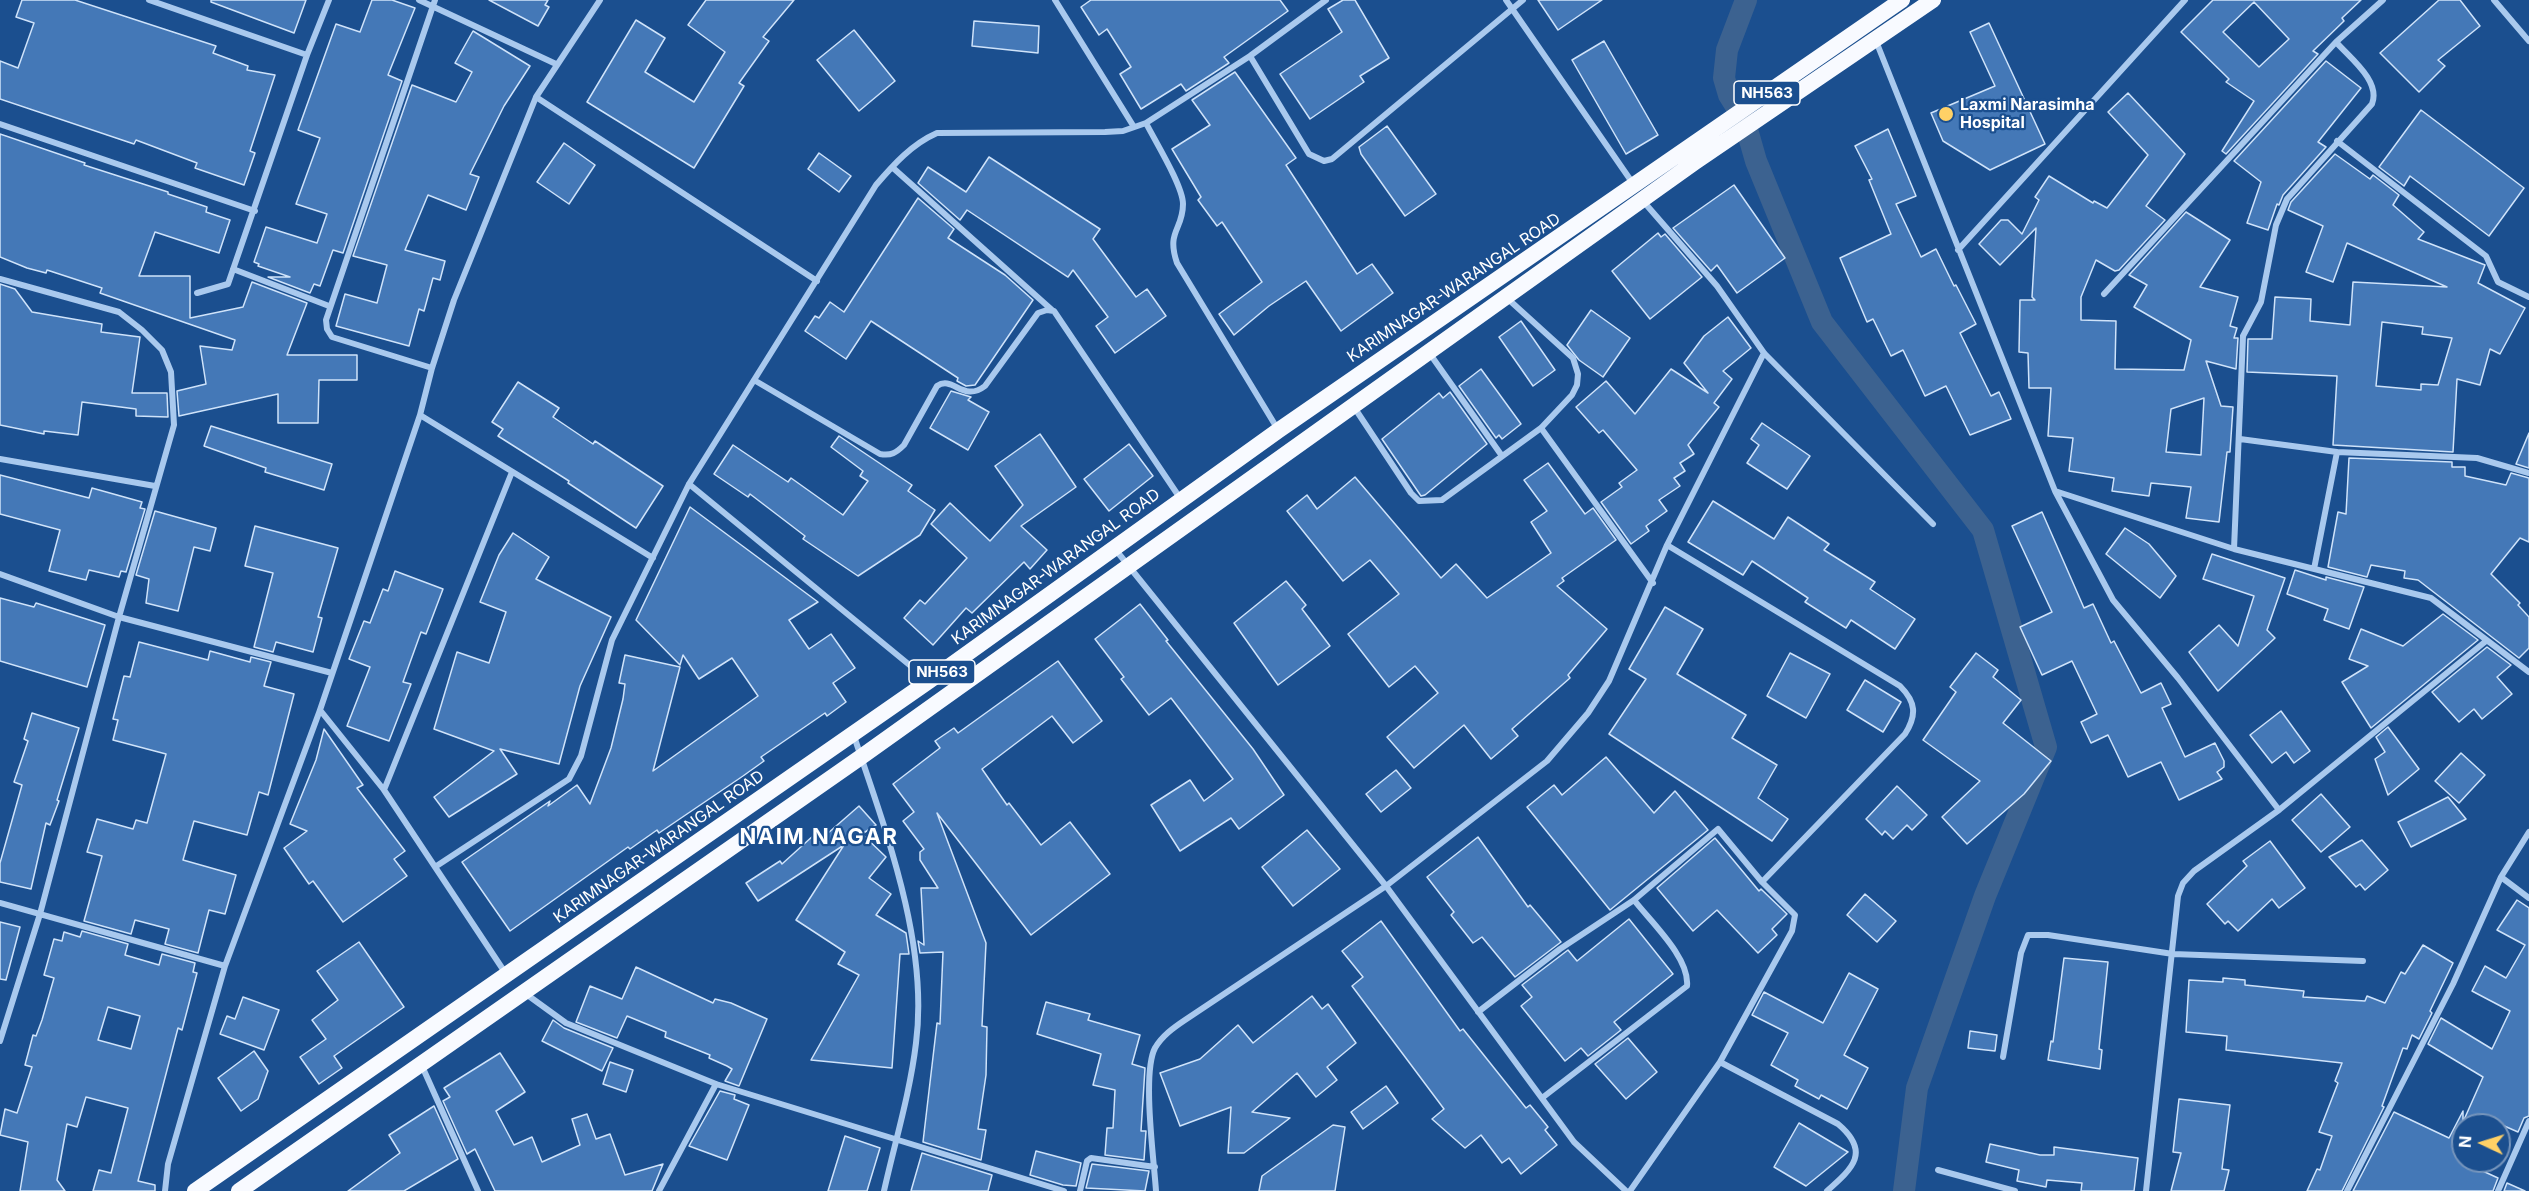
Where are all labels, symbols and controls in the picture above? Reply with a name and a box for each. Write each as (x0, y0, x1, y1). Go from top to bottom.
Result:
road number: NH563 (1734, 81, 1800, 105)
place label: Laxmi Narasimha Hospital (1960, 95, 2095, 133)
marker: Laxmi Narasimha Hospital (1937, 105, 1955, 123)
street label: KARIMNAGAR-WARANGAL ROAD (1344, 209, 1564, 367)
street label: KARIMNAGAR-WARANGAL ROAD (948, 485, 1164, 649)
road number: NH563 (909, 660, 975, 684)
street label: KARIMNAGAR-WARANGAL ROAD (550, 767, 768, 927)
district label: NAIM NAGAR (739, 824, 899, 850)
north arrow (2451, 1113, 2511, 1173)
text: N (2455, 1135, 2475, 1149)

